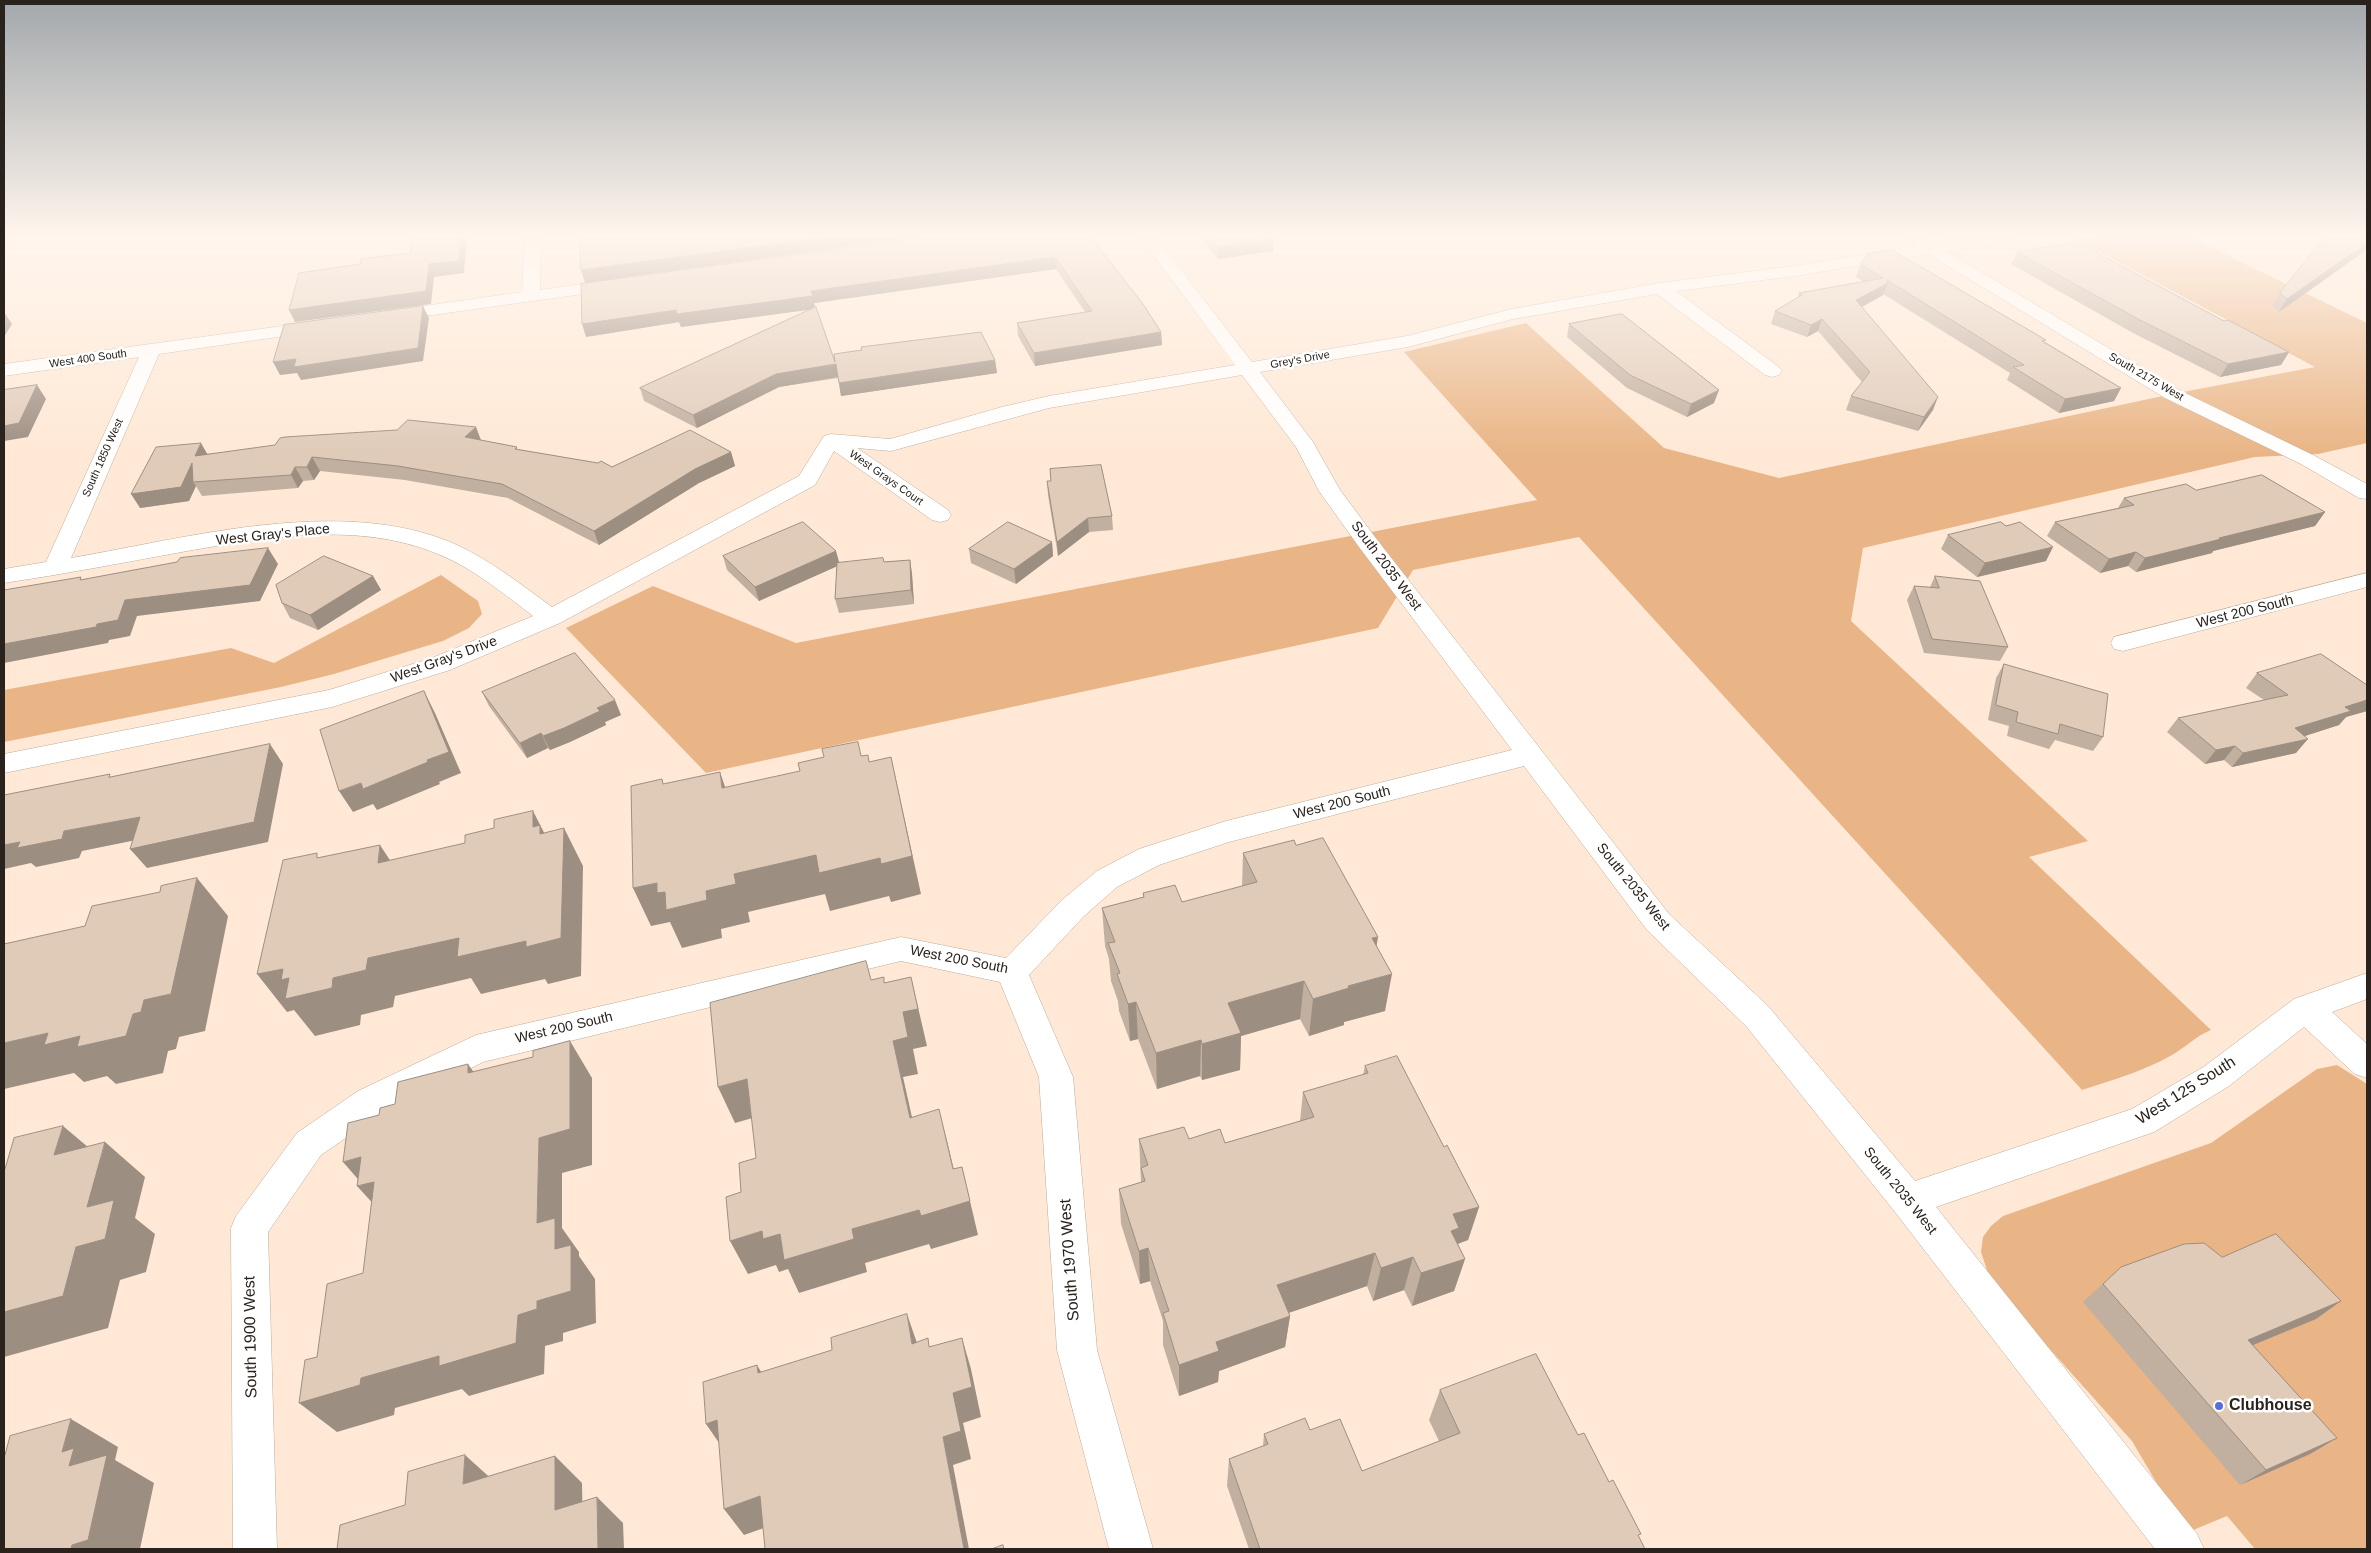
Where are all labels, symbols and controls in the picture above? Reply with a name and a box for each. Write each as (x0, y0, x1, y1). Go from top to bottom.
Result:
street label: West 400 South (48, 347, 128, 371)
street label: Grey's Drive (1269, 348, 1331, 372)
street label: South 2175 West (2106, 350, 2186, 404)
street label: South 1850 West (80, 417, 126, 499)
street label: West Grays Court (846, 448, 926, 508)
street label: South 2035 West (1347, 518, 1425, 614)
street label: West Gray's Place (215, 521, 331, 549)
street label: West 200 South (2195, 592, 2295, 632)
street label: West Gray's Drive (388, 633, 500, 687)
street label: West 200 South (1292, 783, 1392, 823)
street label: South 2035 West (1593, 840, 1673, 934)
street label: West 200 South (909, 942, 1009, 978)
street label: West 200 South (514, 1009, 614, 1047)
street label: West 125 South (2133, 1053, 2239, 1129)
street label: South 2035 West (1860, 1144, 1940, 1238)
street label: South 1970 West (1056, 1198, 1084, 1322)
street label: South 1900 West (240, 1276, 262, 1398)
place label: Clubhouse (2229, 1396, 2312, 1416)
marker: Clubhouse (2213, 1400, 2225, 1412)

